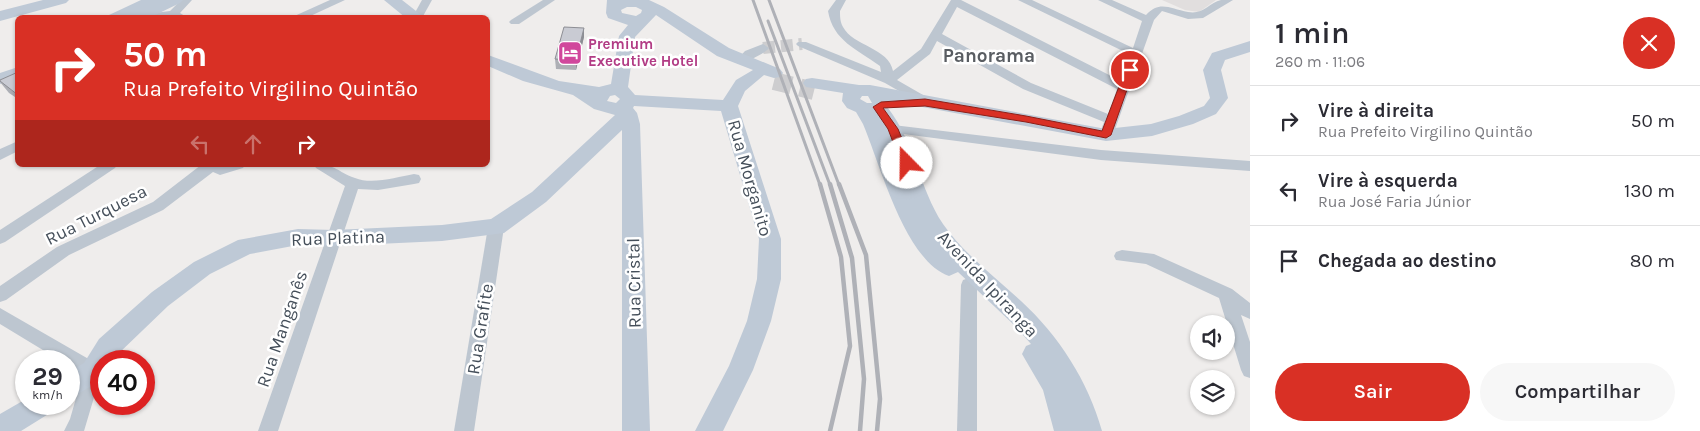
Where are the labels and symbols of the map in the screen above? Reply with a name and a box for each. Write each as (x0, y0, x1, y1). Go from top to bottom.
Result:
place label: Premium Executive Hotel (588, 35, 698, 70)
hotel icon: Premium Executive Hotel (557, 40, 583, 66)
district label: Panorama (943, 45, 1035, 67)
pin (1109, 49, 1151, 91)
street label: Rua Morganito (723, 117, 777, 239)
position arrow (880, 136, 932, 188)
street label: Rua Turquesa (41, 180, 151, 250)
street label: Rua Platina (291, 225, 385, 251)
street label: Avenida Ipiranga (933, 226, 1043, 342)
street label: Rua Cristal (622, 238, 646, 328)
street label: Rua Manganês (252, 268, 312, 390)
street label: Rua Grafite (462, 282, 498, 376)
speed limit sign: 40 (90, 350, 155, 415)

